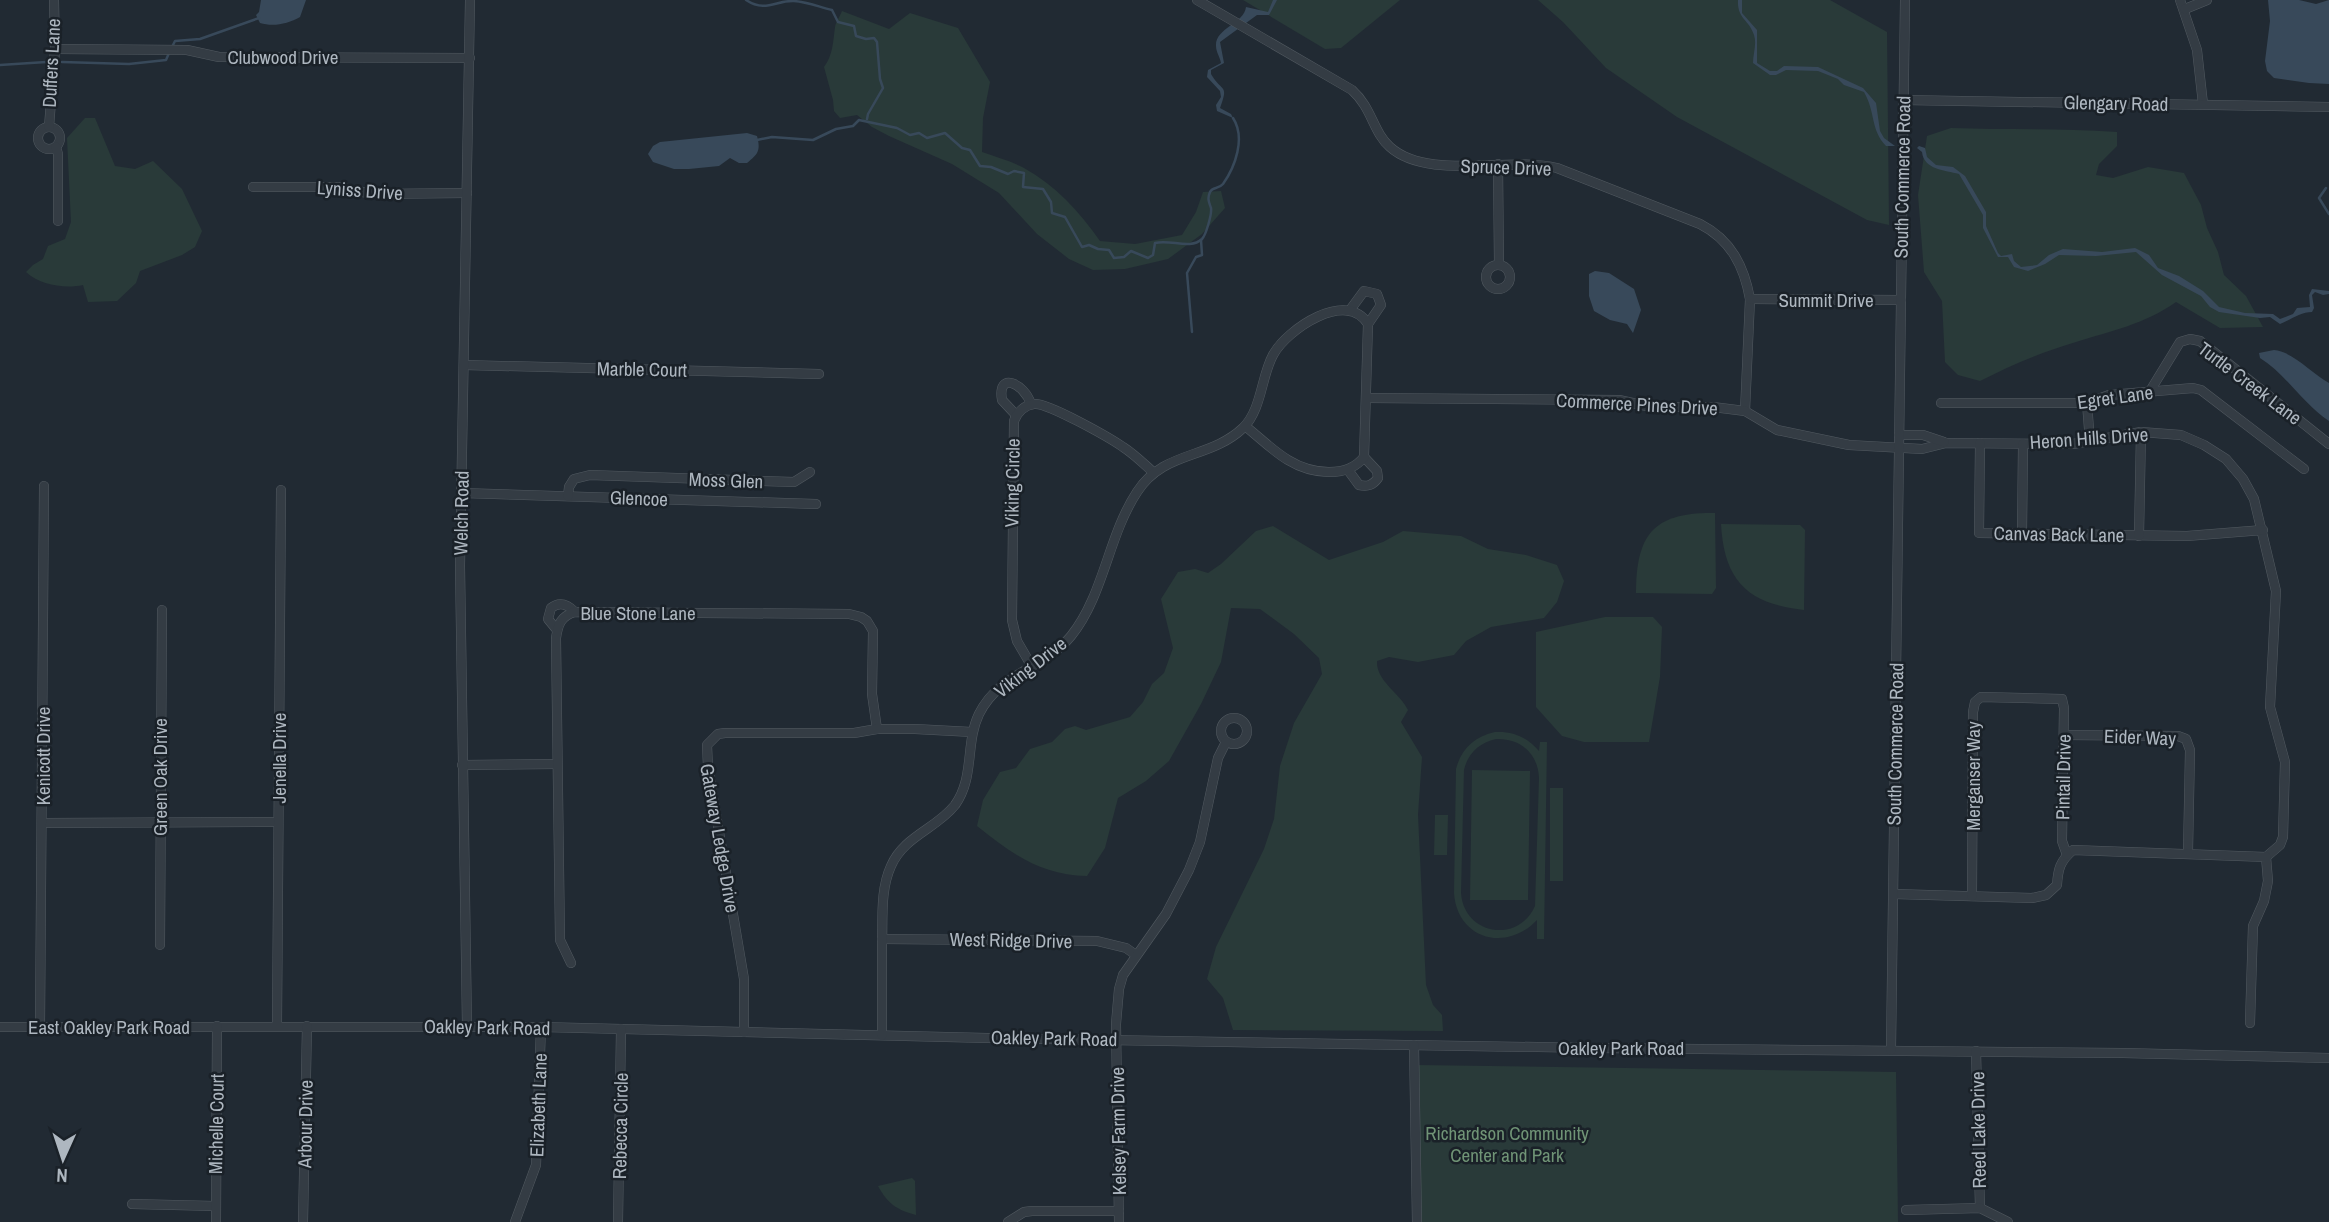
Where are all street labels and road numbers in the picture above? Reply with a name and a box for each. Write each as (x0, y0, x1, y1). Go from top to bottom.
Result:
street label: Duffers Lane (36, 18, 66, 108)
street label: Clubwood Drive (228, 44, 338, 70)
street label: Glengary Road (2063, 89, 2169, 117)
street label: South Commerce Road (1888, 95, 1916, 259)
street label: Spruce Drive (1460, 152, 1552, 182)
street label: Lyniss Drive (316, 174, 404, 206)
street label: Summit Drive (1778, 287, 1874, 313)
street label: Turtle Creek Lane (2193, 335, 2307, 431)
street label: Marble Court (597, 355, 688, 383)
street label: Egret Lane (2075, 379, 2155, 415)
street label: Commerce Pines Drive (1555, 387, 1719, 421)
street label: Heron Hills Drive (2029, 421, 2149, 455)
street label: Viking Circle (998, 438, 1026, 528)
street label: Moss Glen (688, 466, 764, 494)
street label: Welch Road (447, 470, 475, 556)
street label: Glencoe (610, 484, 668, 512)
street label: Canvas Back Lane (1993, 520, 2125, 548)
street label: Blue Stone Lane (580, 600, 696, 626)
street label: Viking Drive (988, 630, 1072, 704)
street label: South Commerce Road (1881, 662, 1909, 826)
street label: Kenicott Drive (30, 707, 56, 805)
street label: Jenella Drive (266, 713, 292, 803)
street label: Green Oak Drive (147, 718, 173, 836)
street label: Merganser Way (1960, 721, 1986, 831)
street label: Eider Way (2103, 723, 2177, 751)
street label: Pintail Drive (2049, 734, 2077, 820)
street label: Gateway Ledge Drive (694, 762, 746, 914)
street label: West Ridge Drive (949, 926, 1073, 954)
street label: Oakley Park Road (424, 1013, 550, 1041)
street label: East Oakley Park Road (28, 1014, 190, 1040)
street label: Oakley Park Road (991, 1024, 1117, 1052)
street label: Oakley Park Road (1558, 1035, 1684, 1061)
street label: Elizabeth Lane (523, 1053, 553, 1157)
street label: Kelsey Farm Drive (1104, 1067, 1132, 1195)
street label: Reed Lake Drive (1964, 1071, 1992, 1189)
street label: Michelle Court (202, 1073, 230, 1174)
street label: Rebecca Circle (606, 1073, 634, 1179)
street label: Arbour Drive (291, 1080, 319, 1169)

